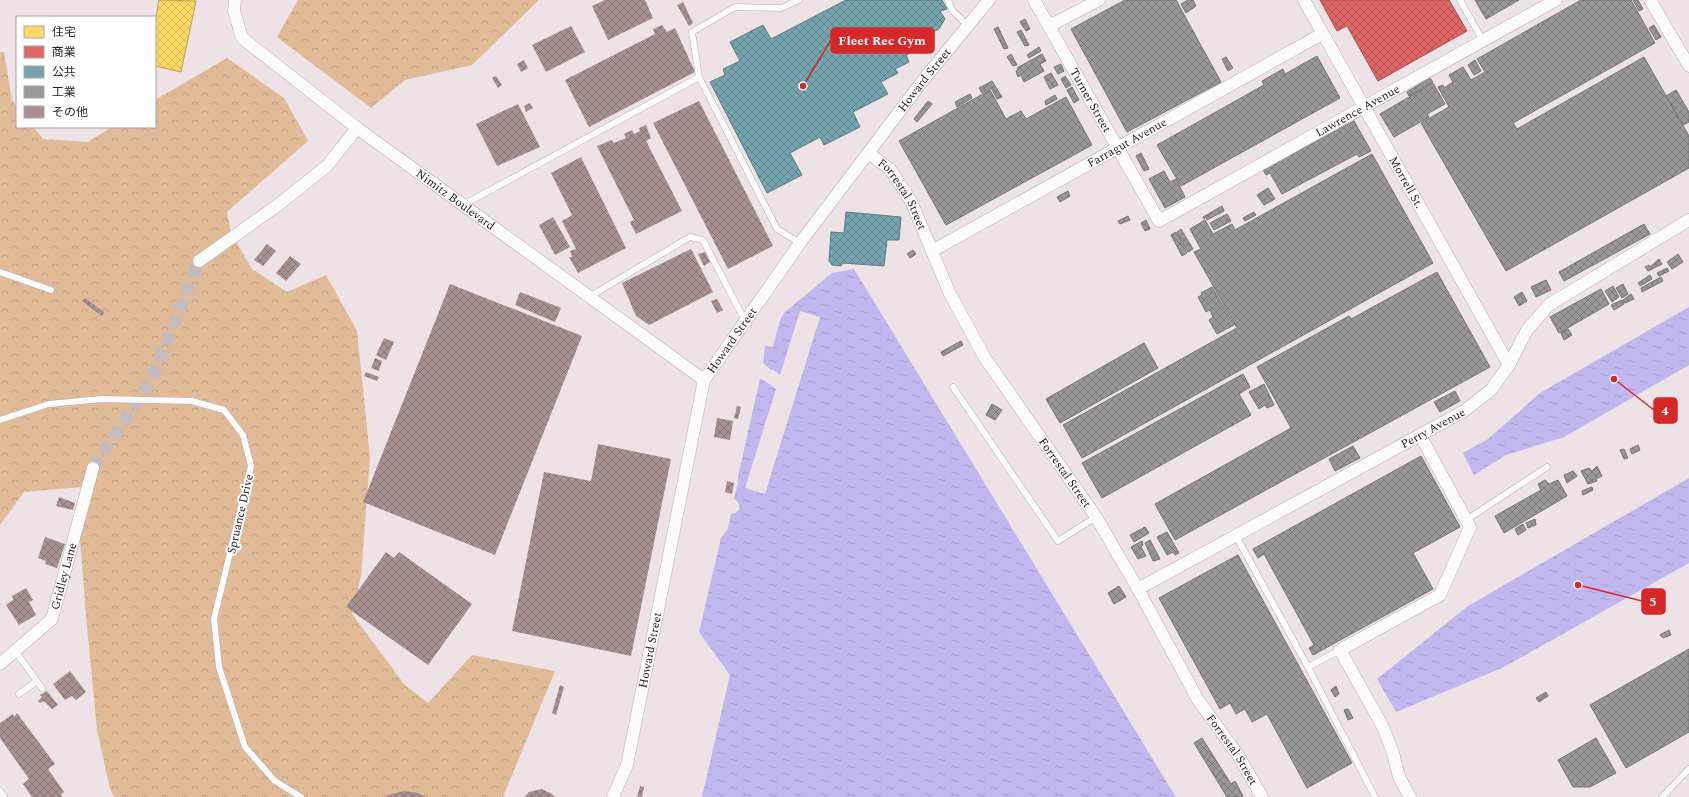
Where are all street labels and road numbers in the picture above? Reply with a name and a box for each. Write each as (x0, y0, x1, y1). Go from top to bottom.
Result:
street label: Howard Street (893, 44, 956, 116)
street label: Turner Street (1064, 65, 1116, 136)
street label: Lawrence Avenue (1312, 80, 1404, 142)
street label: Farragut Avenue (1084, 113, 1171, 173)
street label: Morrell St. (1384, 153, 1428, 212)
street label: Forrestal Street (873, 154, 931, 233)
street label: Nimitz Boulevard (412, 165, 499, 235)
street label: Howard Street (702, 304, 762, 378)
street label: Perry Avenue (1397, 403, 1469, 454)
street label: Forrestal Street (1033, 434, 1096, 512)
street label: Spruance Drive (222, 472, 259, 556)
street label: Gridley Lane (46, 541, 82, 612)
street label: Howard Street (634, 611, 667, 690)
street label: Forrestal Street (1201, 710, 1262, 789)

